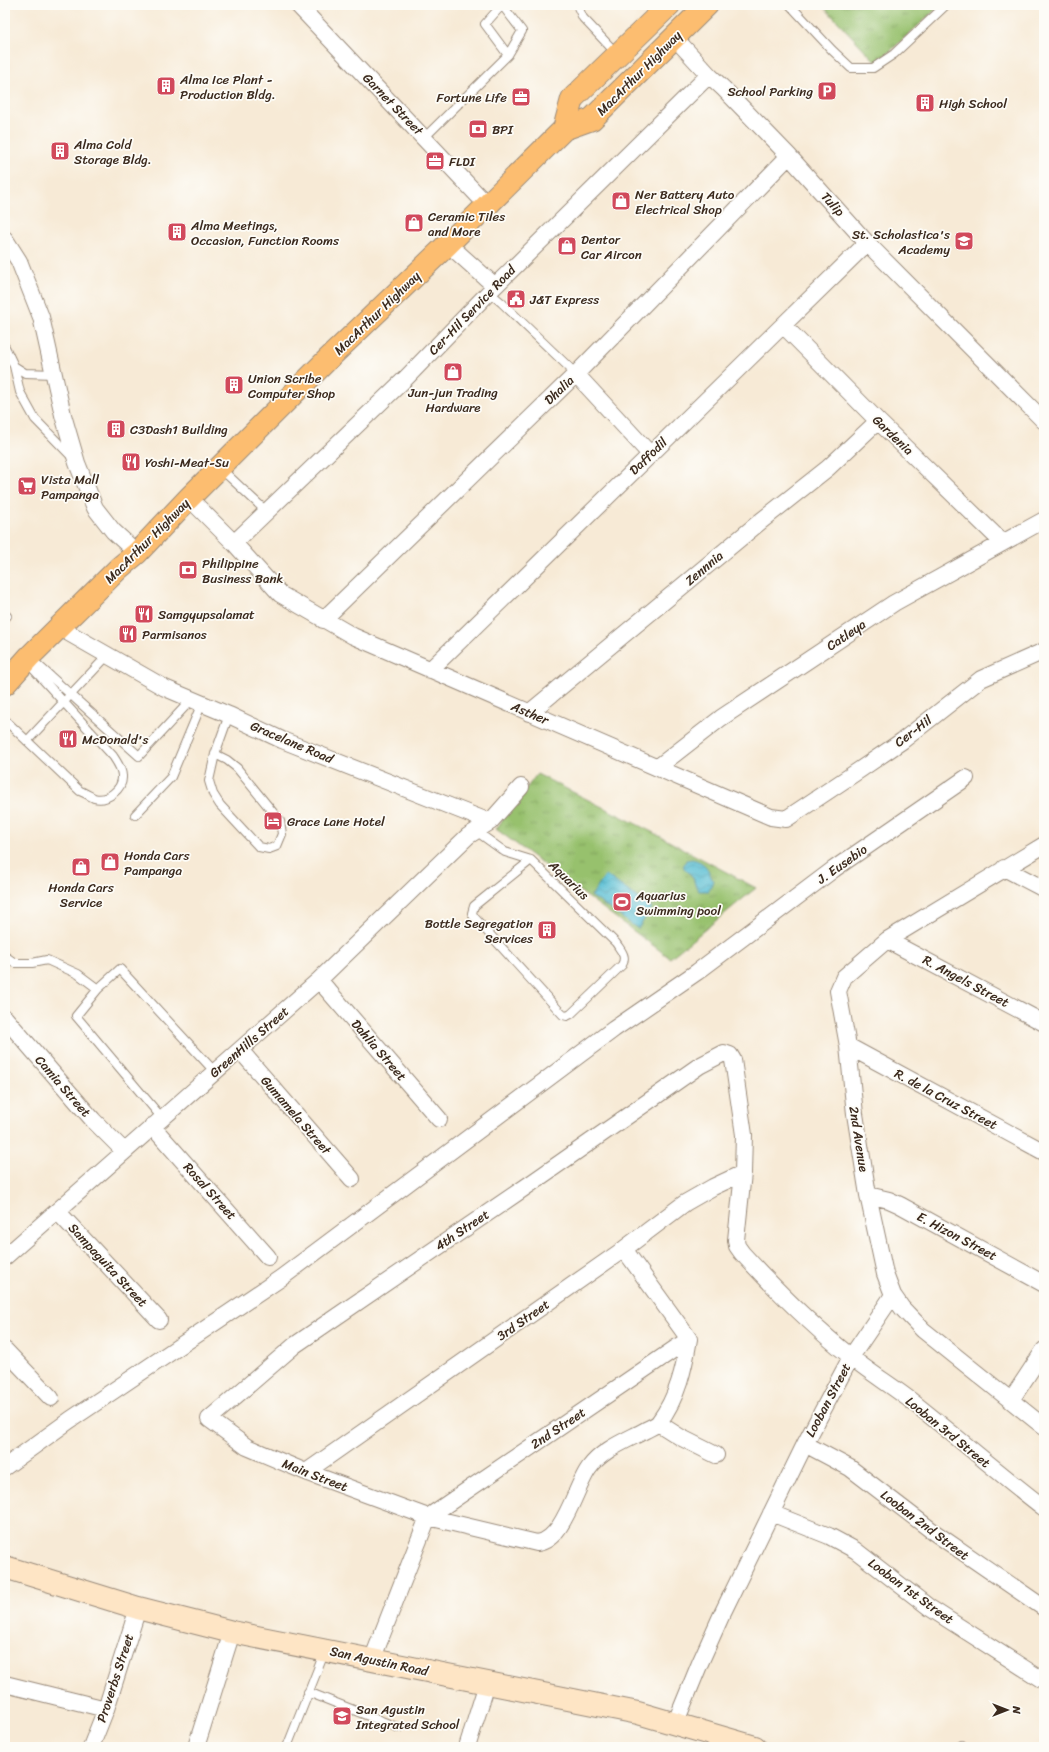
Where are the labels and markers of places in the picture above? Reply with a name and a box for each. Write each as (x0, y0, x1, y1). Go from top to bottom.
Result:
place label: Alma Ice Plant - Production Bldg. (179, 68, 276, 106)
building icon: Alma Ice Plant - Production Bldg. (155, 75, 177, 97)
place label: School Parking (727, 80, 813, 103)
parking icon: School Parking (816, 80, 838, 102)
place label: Fortune Life (437, 86, 507, 109)
office icon: Fortune Life (510, 86, 532, 108)
building icon: High School (914, 92, 936, 114)
place label: High School (939, 92, 1007, 115)
bank icon: BPI (467, 118, 489, 140)
place label: BPI (492, 118, 514, 141)
place label: Alma Cold Storage Bldg. (73, 133, 152, 171)
building icon: Alma Cold Storage Bldg. (49, 140, 71, 162)
office icon: FLDI (424, 150, 446, 172)
place label: FLDI (449, 150, 476, 173)
place label: Ner Battery Auto Electrical Shop (635, 183, 735, 221)
shop icon: Ner Battery Auto Electrical Shop (610, 190, 632, 212)
place label: Ceramic Tiles and More (428, 205, 505, 243)
shop icon: Ceramic Tiles and More (403, 212, 425, 234)
place label: Alma Meetings, Occasion, Function Rooms (190, 214, 340, 252)
building icon: Alma Meetings, Occasion, Function Rooms (166, 221, 188, 243)
place label: St. Scholastica's Academy (852, 223, 950, 261)
place label: Dentor Car Aircon (581, 228, 642, 266)
school or university icon: St. Scholastica's Academy (953, 230, 975, 252)
shop icon: Dentor Car Aircon (556, 235, 578, 257)
public building icon: J&T Express (505, 288, 527, 310)
place label: J&T Express (529, 288, 599, 311)
shop icon: Jun-jun Trading Hardware (442, 361, 464, 383)
place label: Union Scribe Computer Shop (248, 367, 335, 405)
building icon: Union Scribe Computer Shop (223, 374, 245, 396)
place label: Jun-jun Trading Hardware (407, 381, 498, 419)
building icon: C3Dash1 Building (105, 418, 127, 440)
place label: C3Dash1 Building (130, 418, 228, 441)
restaurant icon: Yoshi-Meat-Su (120, 451, 142, 473)
place label: Yoshi-Meat-Su (145, 451, 229, 474)
place label: Vista Mall Pampanga (41, 468, 99, 506)
supermarket icon: Vista Mall Pampanga (16, 475, 38, 497)
place label: Philippine Business Bank (202, 552, 283, 590)
bank icon: Philippine Business Bank (177, 559, 199, 581)
restaurant icon: Samgyupsalamat (133, 603, 155, 625)
place label: Samgyupsalamat (158, 603, 255, 626)
restaurant icon: Parmisanos (117, 623, 139, 645)
place label: Parmisanos (142, 623, 207, 646)
restaurant icon: McDonald's (57, 728, 79, 750)
place label: McDonald's (82, 728, 148, 751)
hotel icon: Grace Lane Hotel (262, 810, 284, 832)
place label: Grace Lane Hotel (287, 810, 385, 833)
place label: Honda Cars Pampanga (124, 844, 191, 882)
shop icon: Honda Cars Pampanga (99, 851, 121, 873)
shop icon: Honda Cars Service (70, 856, 92, 878)
place label: Honda Cars Service (48, 876, 115, 914)
place label: Aquarius Swimming pool (635, 884, 721, 922)
sports icon: Aquarius Swimming pool (611, 891, 633, 913)
place label: Bottle Segregation Services (425, 912, 534, 950)
building icon: Bottle Segregation Services (536, 919, 558, 941)
place label: San Agustin Integrated School (355, 1698, 460, 1736)
school or university icon: San Agustin Integrated School (331, 1705, 353, 1727)

